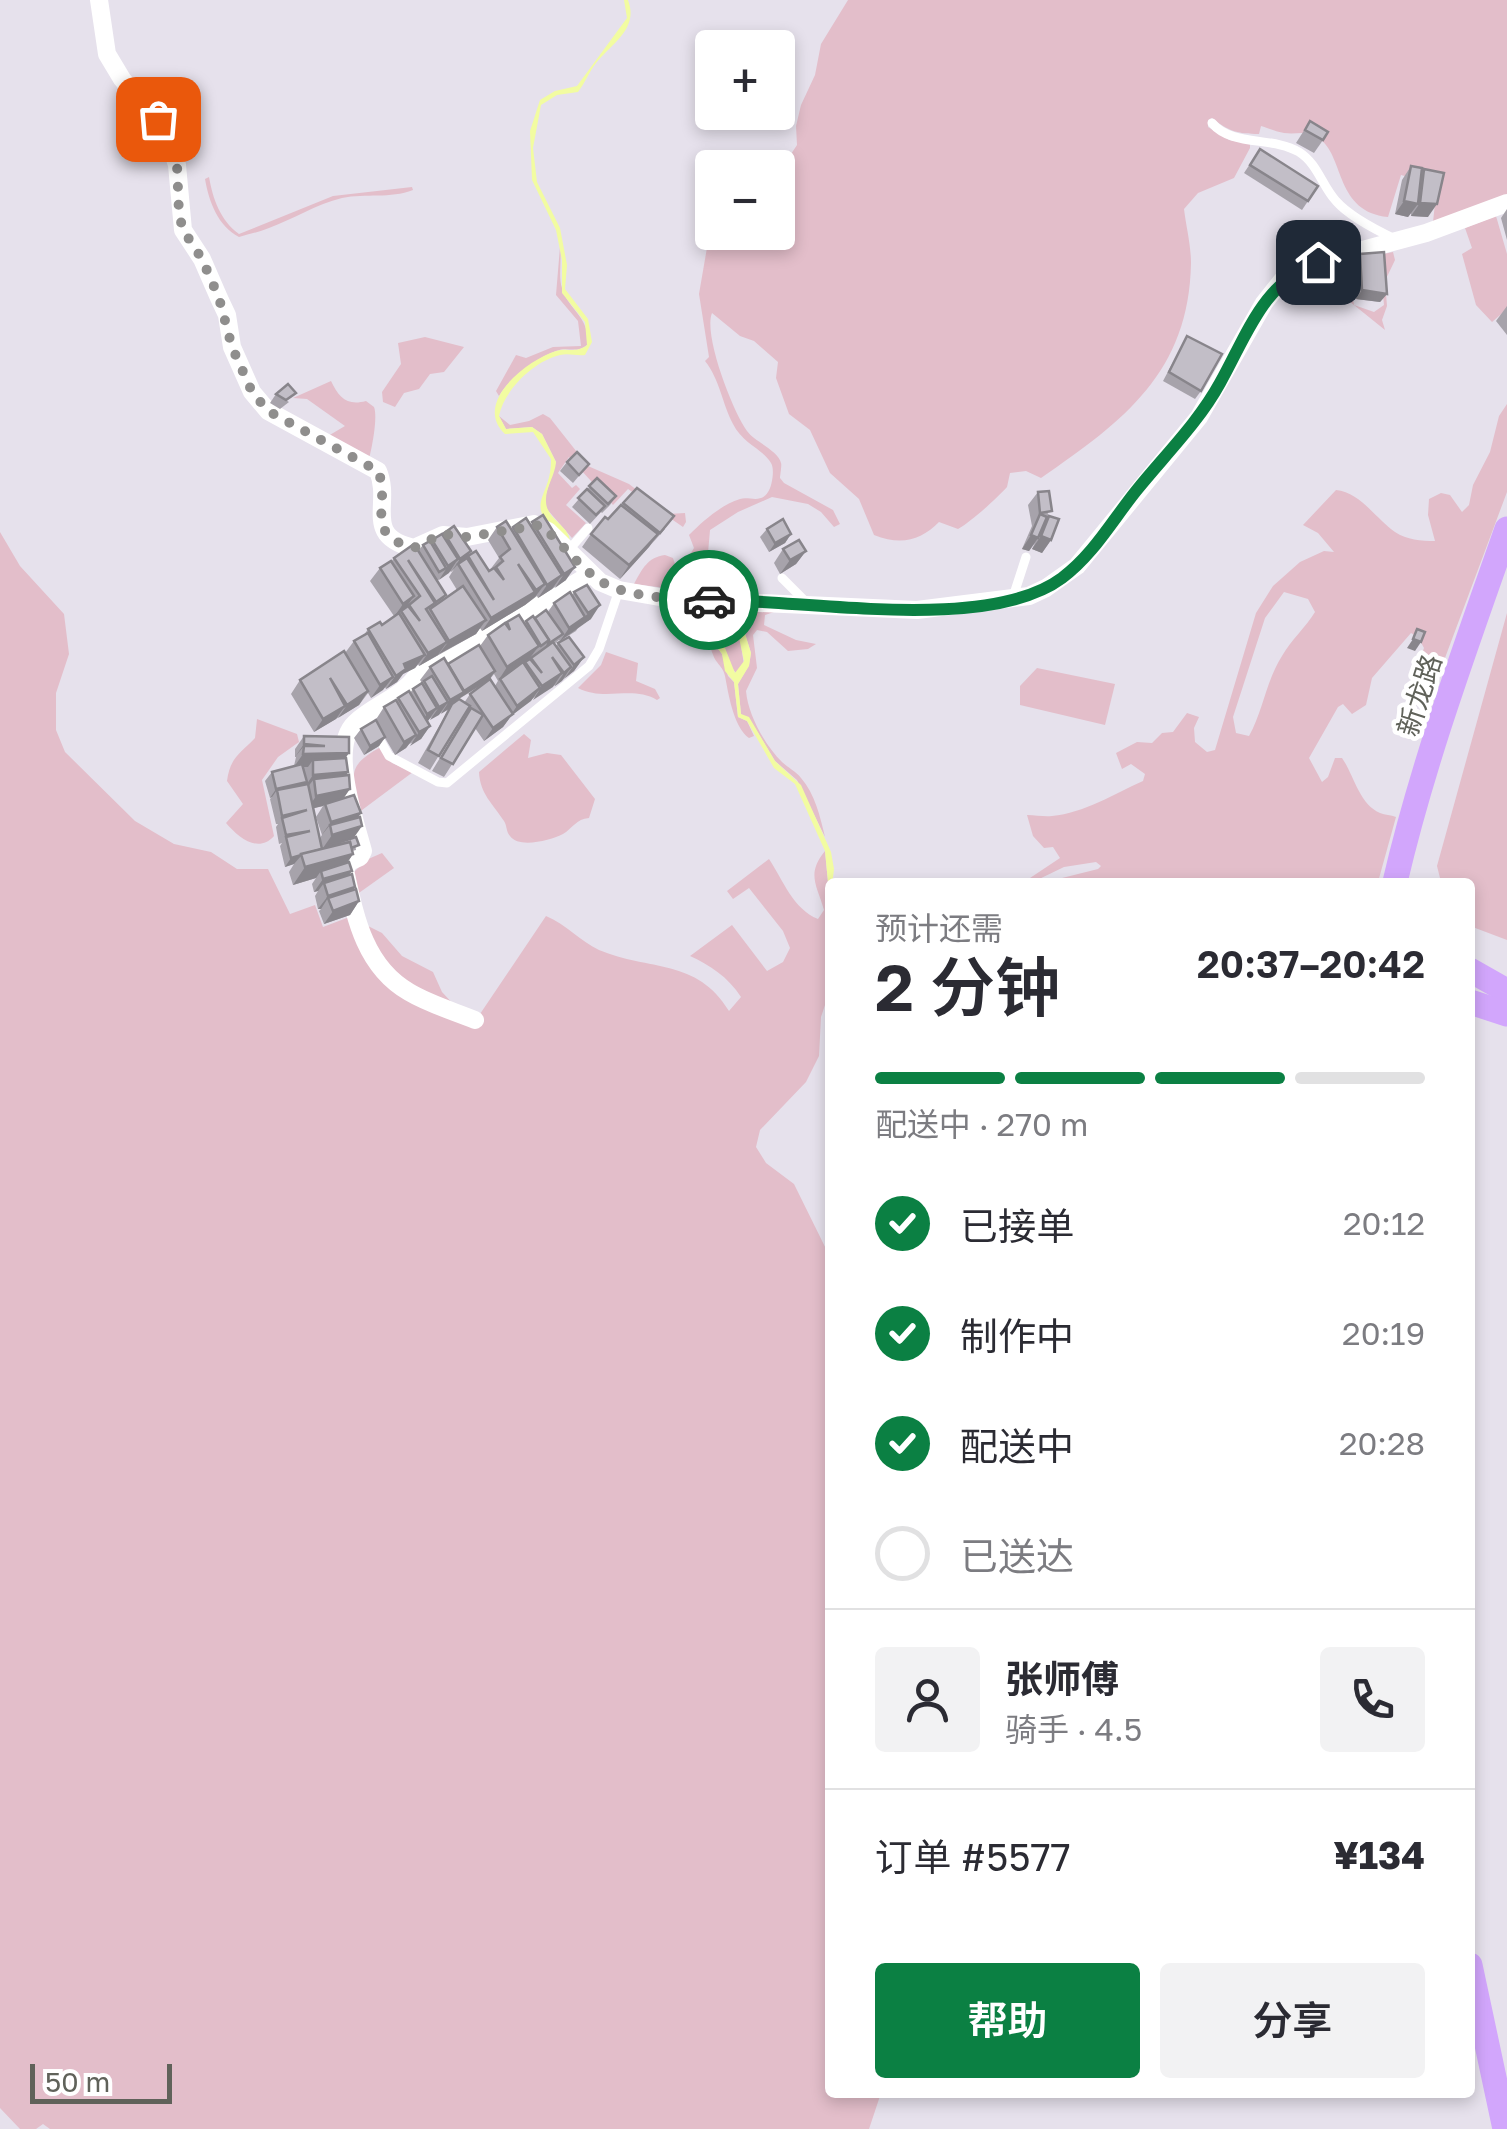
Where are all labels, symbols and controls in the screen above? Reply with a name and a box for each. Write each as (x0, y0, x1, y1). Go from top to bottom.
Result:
map controls (695, 30, 795, 250)
button: + (695, 30, 795, 130)
pin (116, 77, 201, 162)
icon: bag (131, 92, 186, 147)
button: − (695, 150, 795, 250)
pin (1276, 220, 1361, 305)
icon: home (1291, 235, 1346, 290)
courier (659, 550, 759, 650)
icon: car (682, 573, 737, 628)
street label: 新龙路 (1390, 650, 1448, 740)
text: 预计还需 (875, 909, 1003, 947)
text: 20:37–20:42 (1197, 941, 1425, 986)
text: 2 分钟 (875, 947, 1060, 1025)
text: 配送中 · 270 m (875, 1105, 1088, 1143)
icon: check (875, 1196, 930, 1251)
text: 已接单 (960, 1203, 1074, 1248)
text: 20:12 (1343, 1204, 1425, 1242)
icon: check (875, 1306, 930, 1361)
text: 制作中 (960, 1313, 1074, 1358)
text: 20:19 (1342, 1314, 1425, 1352)
icon: check (875, 1416, 930, 1471)
text: 配送中 (960, 1423, 1074, 1468)
text: 20:28 (1339, 1424, 1425, 1462)
text: 已送达 (960, 1533, 1074, 1578)
button: person (875, 1647, 980, 1752)
button: phone (1320, 1647, 1425, 1752)
text: 张师傅 (1005, 1656, 1119, 1701)
text: 骑手 · 4.5 (1005, 1710, 1142, 1748)
text: ¥134 (1333, 1832, 1425, 1877)
text: 订单 #5577 (875, 1834, 1071, 1879)
button: 帮助 (875, 1963, 1140, 2078)
button: 分享 (1160, 1963, 1425, 2078)
scale bar (30, 2059, 172, 2104)
text: 50 m (45, 2065, 110, 2098)

